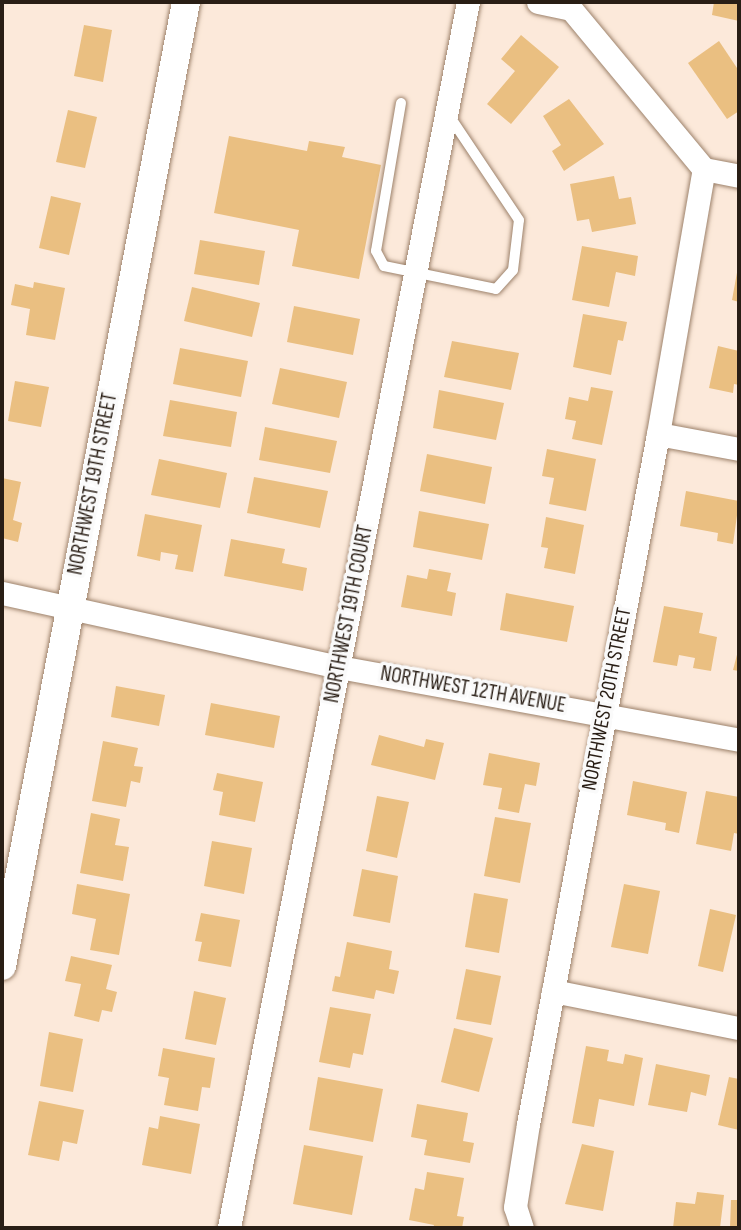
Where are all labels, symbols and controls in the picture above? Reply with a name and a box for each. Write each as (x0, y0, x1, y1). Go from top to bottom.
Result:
street label: NORTHWEST 19TH STREET (63, 391, 123, 577)
street label: NORTHWEST 19TH COURT (319, 523, 379, 705)
street label: NORTHWEST 20TH STREET (577, 606, 637, 792)
street label: NORTHWEST 12TH AVENUE (378, 661, 568, 719)

